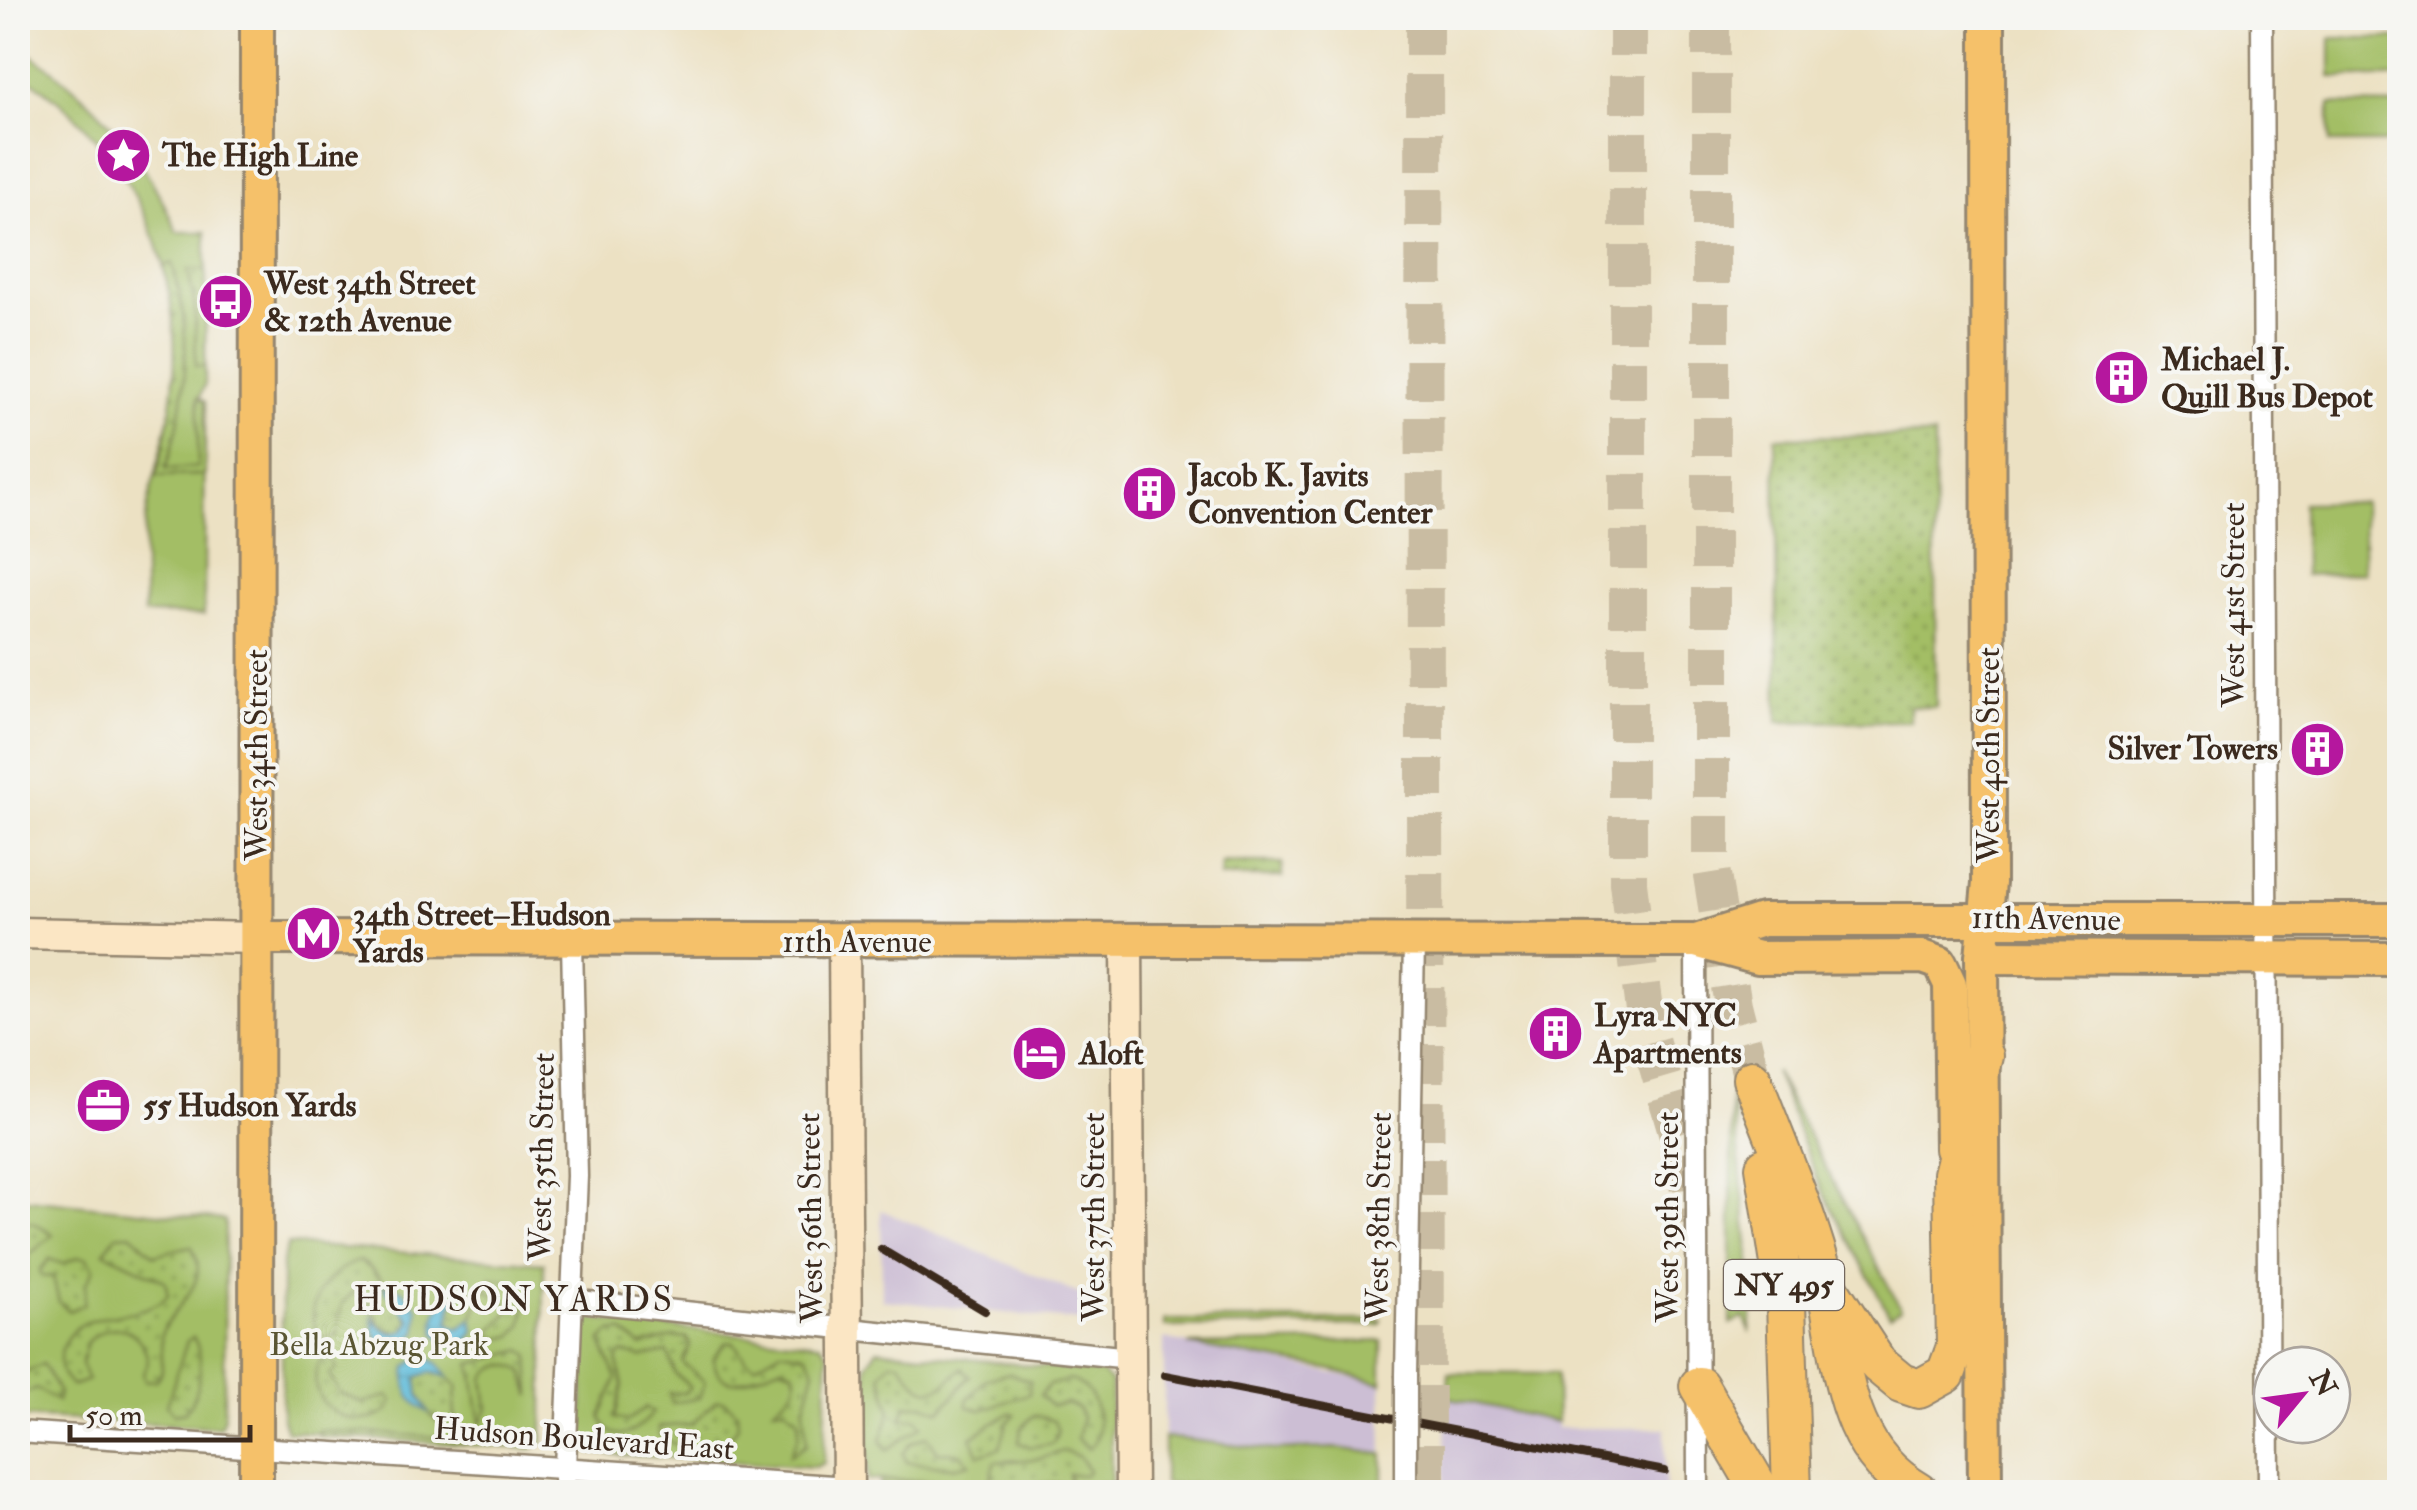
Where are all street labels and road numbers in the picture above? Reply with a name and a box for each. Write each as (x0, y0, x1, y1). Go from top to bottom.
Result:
street label: West 41st Street (2214, 502, 2254, 709)
street label: West 40th Street (1969, 647, 2009, 864)
street label: West 34th Street (237, 649, 277, 862)
street label: 11th Avenue (1971, 898, 2121, 940)
street label: 11th Avenue (782, 922, 932, 962)
street label: West 35th Street (520, 1052, 564, 1263)
street label: West 36th Street (789, 1112, 833, 1325)
street label: West 37th Street (1074, 1112, 1114, 1323)
street label: West 38th Street (1357, 1112, 1401, 1323)
street label: West 39th Street (1648, 1112, 1688, 1323)
road number: NY 495 (1724, 1260, 1844, 1310)
street label: Hudson Boulevard East (433, 1409, 735, 1469)

